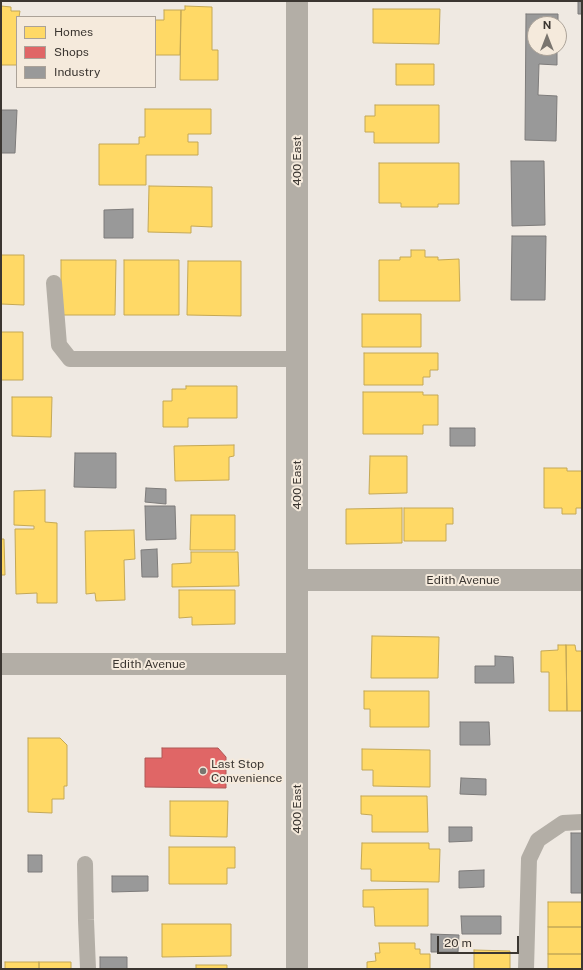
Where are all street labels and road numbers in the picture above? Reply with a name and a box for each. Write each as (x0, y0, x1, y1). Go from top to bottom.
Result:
street label: 400 East (290, 136, 304, 186)
street label: 400 East (290, 460, 304, 510)
street label: Edith Avenue (426, 573, 500, 587)
street label: Edith Avenue (112, 657, 186, 671)
street label: 400 East (290, 784, 304, 834)

